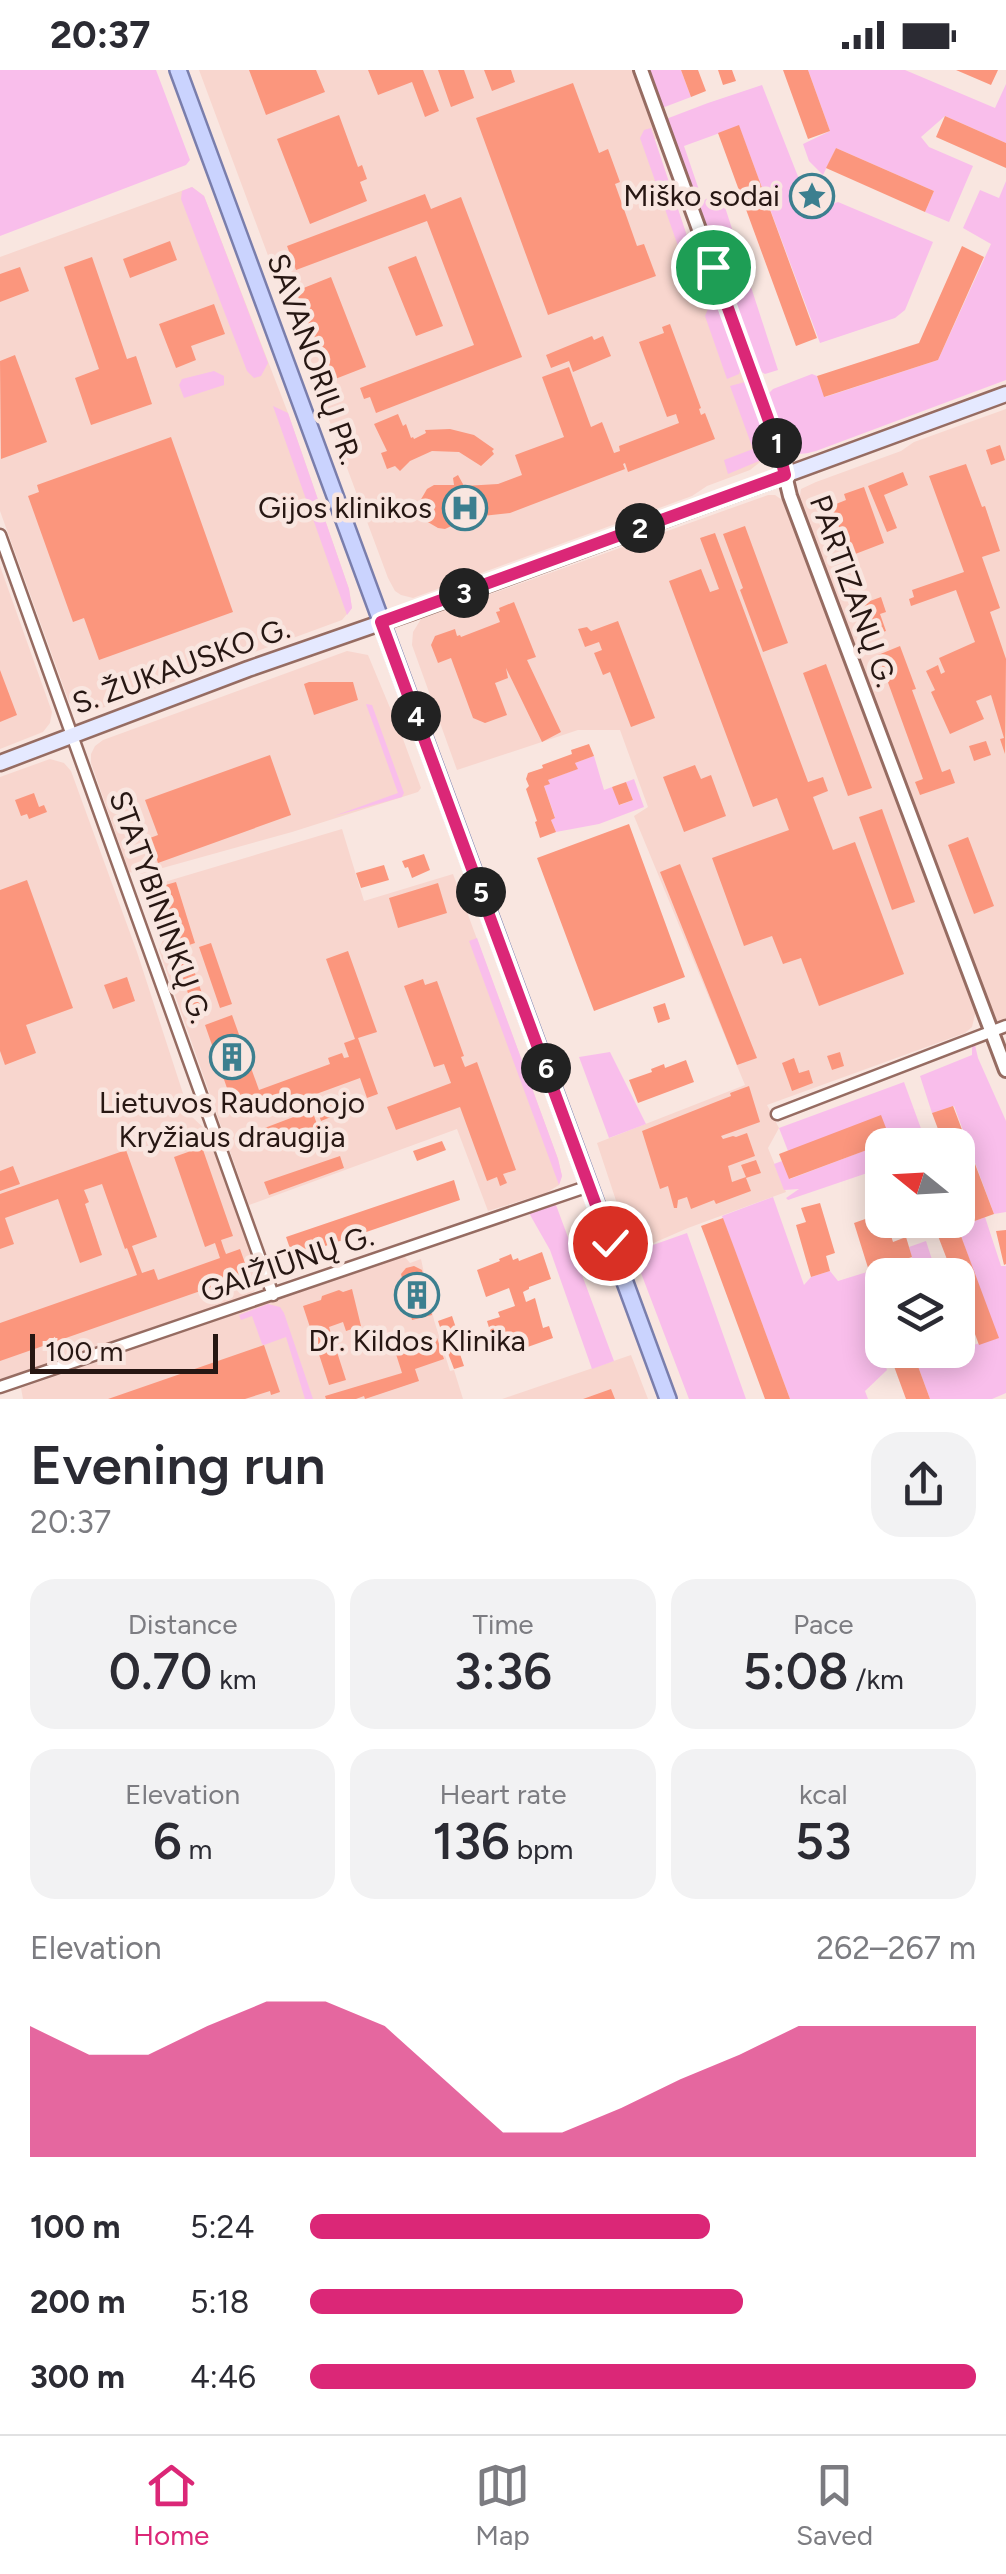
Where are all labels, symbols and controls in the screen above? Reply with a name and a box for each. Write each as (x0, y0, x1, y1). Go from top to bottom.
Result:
text: 20:37 (50, 12, 150, 58)
place icon: Miško sodai (789, 173, 835, 219)
place label: Miško sodai (623, 177, 780, 214)
pin (671, 225, 756, 310)
icon: arrive (686, 240, 741, 295)
street label: SAVANORIŲ PR. (259, 248, 370, 469)
pin: 1 (752, 418, 802, 468)
text: 1 (771, 426, 783, 460)
hospital icon: Gijos klinikos (442, 485, 488, 531)
place label: Gijos klinikos (258, 489, 432, 526)
street label: PARTIZANŲ G. (802, 490, 905, 692)
pin: 2 (615, 503, 665, 553)
text: 2 (632, 511, 648, 545)
pin: 3 (439, 568, 489, 618)
text: 3 (456, 576, 472, 610)
street label: S. ŽUKAUSKO G. (67, 609, 295, 722)
pin: 4 (391, 691, 441, 741)
text: 4 (407, 699, 425, 733)
street label: STATYBININKŲ G. (101, 786, 220, 1028)
pin: 5 (456, 867, 506, 917)
text: 5 (473, 875, 489, 909)
building icon: Lietuvos Raudonojo Kryžiaus draugija (209, 1034, 255, 1080)
pin: 6 (521, 1043, 571, 1093)
text: 6 (538, 1051, 554, 1085)
place label: Lietuvos Raudonojo Kryžiaus draugija (99, 1084, 365, 1155)
north arrow (865, 1128, 975, 1238)
map controls (865, 1128, 975, 1368)
pin (568, 1201, 653, 1286)
icon: check (583, 1216, 638, 1271)
street label: GAIŽIŪNŲ G. (195, 1217, 378, 1310)
button: layers (865, 1258, 975, 1368)
building icon: Dr. Kildos Klinika (394, 1272, 440, 1318)
place label: Dr. Kildos Klinika (308, 1322, 526, 1359)
scale bar (30, 1329, 218, 1373)
text: 100 m (45, 1334, 123, 1368)
text: Evening run (30, 1432, 326, 1498)
button: share (871, 1432, 976, 1537)
text: 20:37 (30, 1503, 111, 1541)
text: Distance (128, 1607, 238, 1641)
text: Time (472, 1607, 534, 1641)
text: Pace (793, 1607, 854, 1641)
text: 0.70 (109, 1641, 212, 1702)
text: 3:36 (454, 1641, 552, 1702)
text: 5:08 (743, 1641, 849, 1702)
text: km (212, 1662, 257, 1696)
text: /km (849, 1662, 904, 1696)
text: Elevation (125, 1777, 240, 1811)
text: Heart rate (439, 1777, 567, 1811)
text: kcal (799, 1777, 848, 1811)
text: 6 (153, 1811, 182, 1872)
text: 136 (433, 1811, 510, 1872)
text: 53 (795, 1811, 852, 1872)
text: m (182, 1832, 212, 1866)
text: bpm (510, 1832, 573, 1866)
text: Elevation (30, 1929, 162, 1967)
text: 262–267 m (816, 1929, 976, 1967)
text: 100 m (30, 2208, 121, 2246)
text: 5:24 (190, 2208, 254, 2246)
text: 200 m (30, 2283, 126, 2321)
text: 5:18 (190, 2283, 249, 2321)
text: 300 m (30, 2358, 125, 2396)
text: 4:46 (190, 2358, 256, 2396)
tab: Home (133, 2458, 209, 2552)
tab: Map (475, 2458, 530, 2552)
tab: Saved (796, 2458, 873, 2552)

